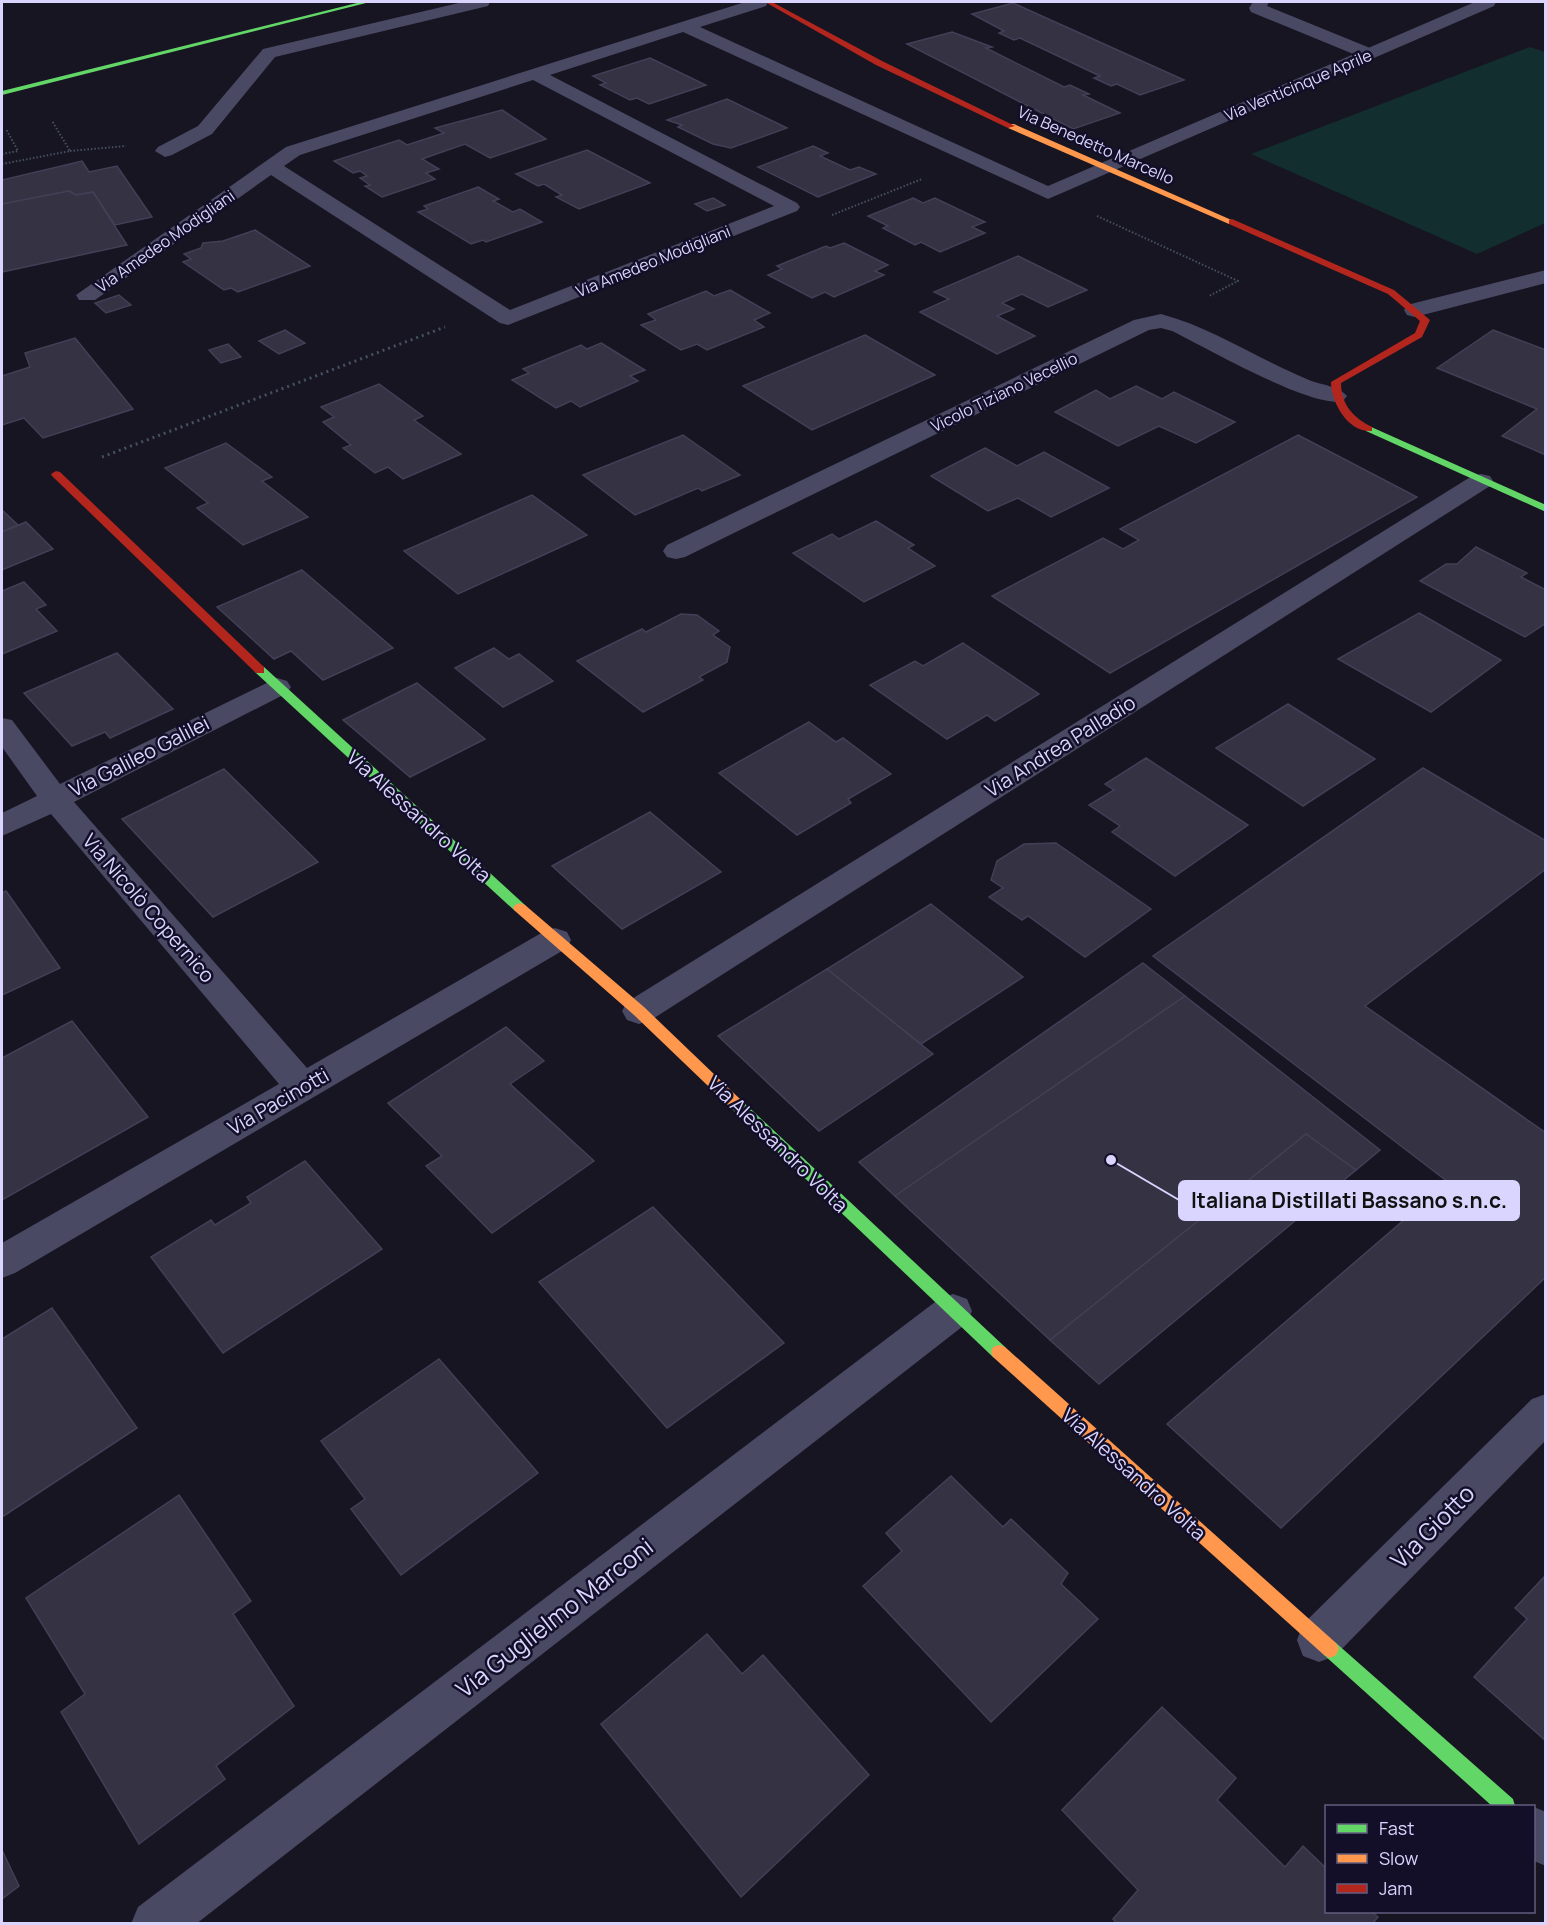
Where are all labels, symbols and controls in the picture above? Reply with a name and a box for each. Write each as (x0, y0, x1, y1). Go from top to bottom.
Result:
street label: Via Venticinque Aprile (1221, 44, 1375, 126)
street label: Via Benedetto Marcello (1014, 101, 1178, 189)
street label: Via Amedeo Modigliani (91, 185, 239, 297)
street label: Via Amedeo Modigliani (572, 220, 734, 302)
street label: Vicolo Tiziano Vecellio (927, 347, 1081, 437)
street label: Via Andrea Palladio (980, 689, 1141, 803)
street label: Via Galileo Galilei (64, 709, 214, 803)
street label: Via Alessandro Volta (341, 744, 497, 888)
street label: Via Nicolò Copernico (77, 828, 221, 988)
street label: Via Pacinotti (222, 1061, 334, 1141)
street label: Via Alessandro Volta (702, 1070, 854, 1218)
callout: Italiana Distillati Bassano s.n.c. (1179, 1181, 1519, 1220)
text: Italiana Distillati Bassano s.n.c. (1191, 1186, 1507, 1214)
street label: Via Alessandro Volta (1056, 1402, 1212, 1546)
street label: Via Giotto (1383, 1477, 1481, 1575)
street label: Via Guglielmo Marconi (448, 1529, 660, 1705)
legend (1325, 1805, 1535, 1913)
text: Fast (1379, 1816, 1414, 1840)
text: Slow (1379, 1846, 1419, 1870)
text: Jam (1379, 1876, 1413, 1900)

